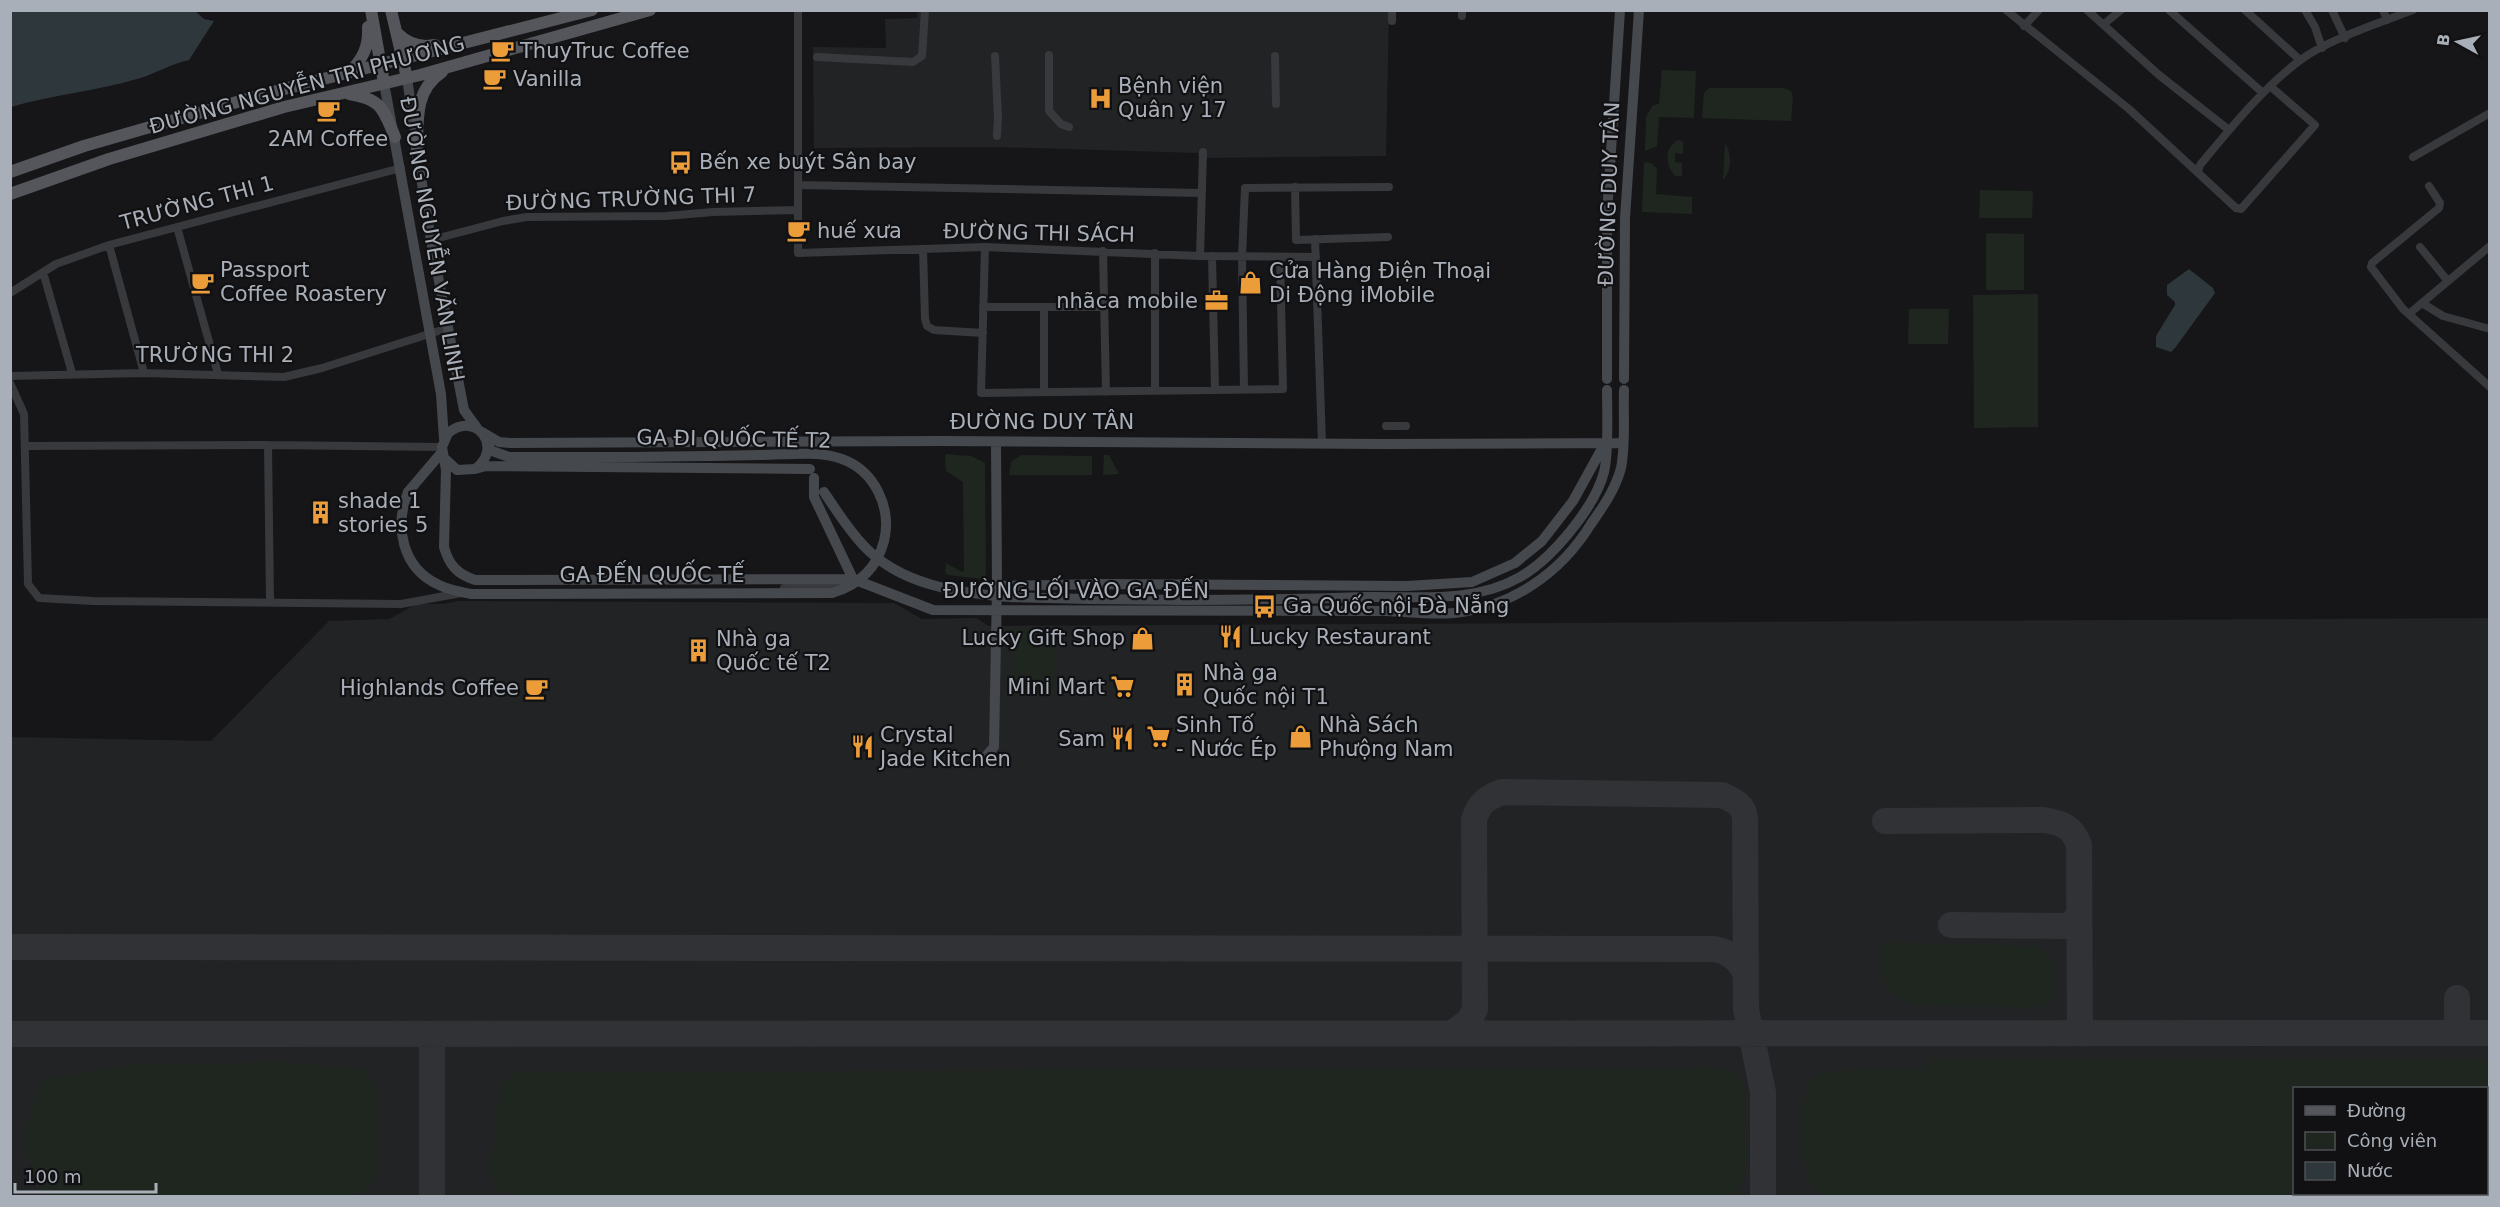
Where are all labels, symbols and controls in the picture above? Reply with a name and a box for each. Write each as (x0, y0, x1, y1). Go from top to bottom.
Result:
north arrow (2428, 12, 2488, 72)
street label: ĐƯỜNG NGUYỄN TRI PHƯƠNG (145, 26, 467, 139)
text: B (2433, 33, 2454, 47)
cafe icon: ThuyTruc Coffee (489, 38, 515, 64)
place label: ThuyTruc Coffee (519, 39, 690, 63)
cafe icon: Vanilla (482, 66, 508, 92)
place label: Vanilla (513, 67, 582, 91)
place label: Bệnh viện Quân y 17 (1118, 74, 1227, 122)
hospital icon: Bệnh viện Quân y 17 (1087, 85, 1113, 111)
street label: ĐƯỜNG NGUYỄN VĂN LINH (395, 94, 474, 383)
cafe icon: 2AM Coffee (315, 98, 341, 124)
street label: ĐƯỜNG DUY TÂN (1593, 101, 1624, 287)
place label: 2AM Coffee (268, 127, 388, 151)
bus stop icon: Bến xe buýt Sân bay (668, 149, 694, 175)
place label: Bến xe buýt Sân bay (699, 150, 916, 174)
street label: TRƯỜNG THI 1 (116, 170, 276, 235)
street label: ĐƯỜNG TRƯỜNG THI 7 (505, 182, 756, 215)
cafe icon: huế xưa (786, 218, 812, 244)
street label: ĐƯỜNG THI SÁCH (943, 218, 1135, 247)
place label: huế xưa (817, 219, 902, 243)
place label: Passport Coffee Roastery (220, 258, 387, 306)
place label: Cửa Hàng Điện Thoại Di Động iMobile (1269, 259, 1491, 307)
cafe icon: Passport Coffee Roastery (189, 269, 215, 295)
shop icon: Cửa Hàng Điện Thoại Di Động iMobile (1238, 270, 1264, 296)
office icon: nhãca mobile (1203, 288, 1229, 314)
place label: nhãca mobile (1056, 289, 1198, 313)
street label: TRƯỜNG THI 2 (135, 342, 294, 367)
street label: ĐƯỜNG DUY TÂN (950, 409, 1134, 434)
street label: GA ĐI QUỐC TẾ T2 (636, 421, 832, 453)
place label: shade 1 stories 5 (338, 489, 428, 537)
building icon: shade 1 stories 5 (307, 500, 333, 526)
street label: GA ĐẾN QUỐC TẾ (559, 559, 745, 587)
street label: ĐƯỜNG LỐI VÀO GA ĐẾN (943, 575, 1209, 603)
bus stop icon: Ga Quốc nội Đà Nẵng (1252, 593, 1278, 619)
place label: Ga Quốc nội Đà Nẵng (1283, 593, 1509, 618)
restaurant icon: Lucky Restaurant (1218, 624, 1244, 650)
shop icon: Lucky Gift Shop (1130, 625, 1156, 651)
place label: Lucky Restaurant (1249, 625, 1431, 649)
place label: Lucky Gift Shop (961, 626, 1125, 650)
place label: Nhà ga Quốc tế T2 (716, 627, 831, 675)
building icon: Nhà ga Quốc tế T2 (685, 638, 711, 664)
place label: Nhà ga Quốc nội T1 (1203, 661, 1329, 709)
building icon: Nhà ga Quốc nội T1 (1172, 672, 1198, 698)
supermarket icon: Mini Mart (1110, 674, 1136, 700)
cafe icon: Highlands Coffee (524, 675, 550, 701)
place label: Mini Mart (1007, 675, 1105, 699)
place label: Highlands Coffee (340, 676, 519, 700)
place label: Sinh Tố - Nước Ép (1176, 713, 1277, 761)
place label: Nhà Sách Phưộng Nam (1319, 713, 1453, 761)
place label: Crystal Jade Kitchen (878, 723, 1011, 771)
supermarket icon: Sinh Tố - Nước Ép (1145, 724, 1171, 750)
shop icon: Nhà Sách Phưộng Nam (1288, 724, 1314, 750)
restaurant icon: Sam (1110, 726, 1136, 752)
place label: Sam (1058, 727, 1105, 751)
restaurant icon: Crystal Jade Kitchen (849, 734, 875, 760)
legend (2293, 1087, 2488, 1195)
text: Đường (2347, 1100, 2406, 1121)
text: Công viên (2347, 1130, 2437, 1151)
scale bar (15, 1156, 156, 1194)
text: Nước (2347, 1160, 2393, 1181)
text: 100 m (24, 1166, 82, 1187)

